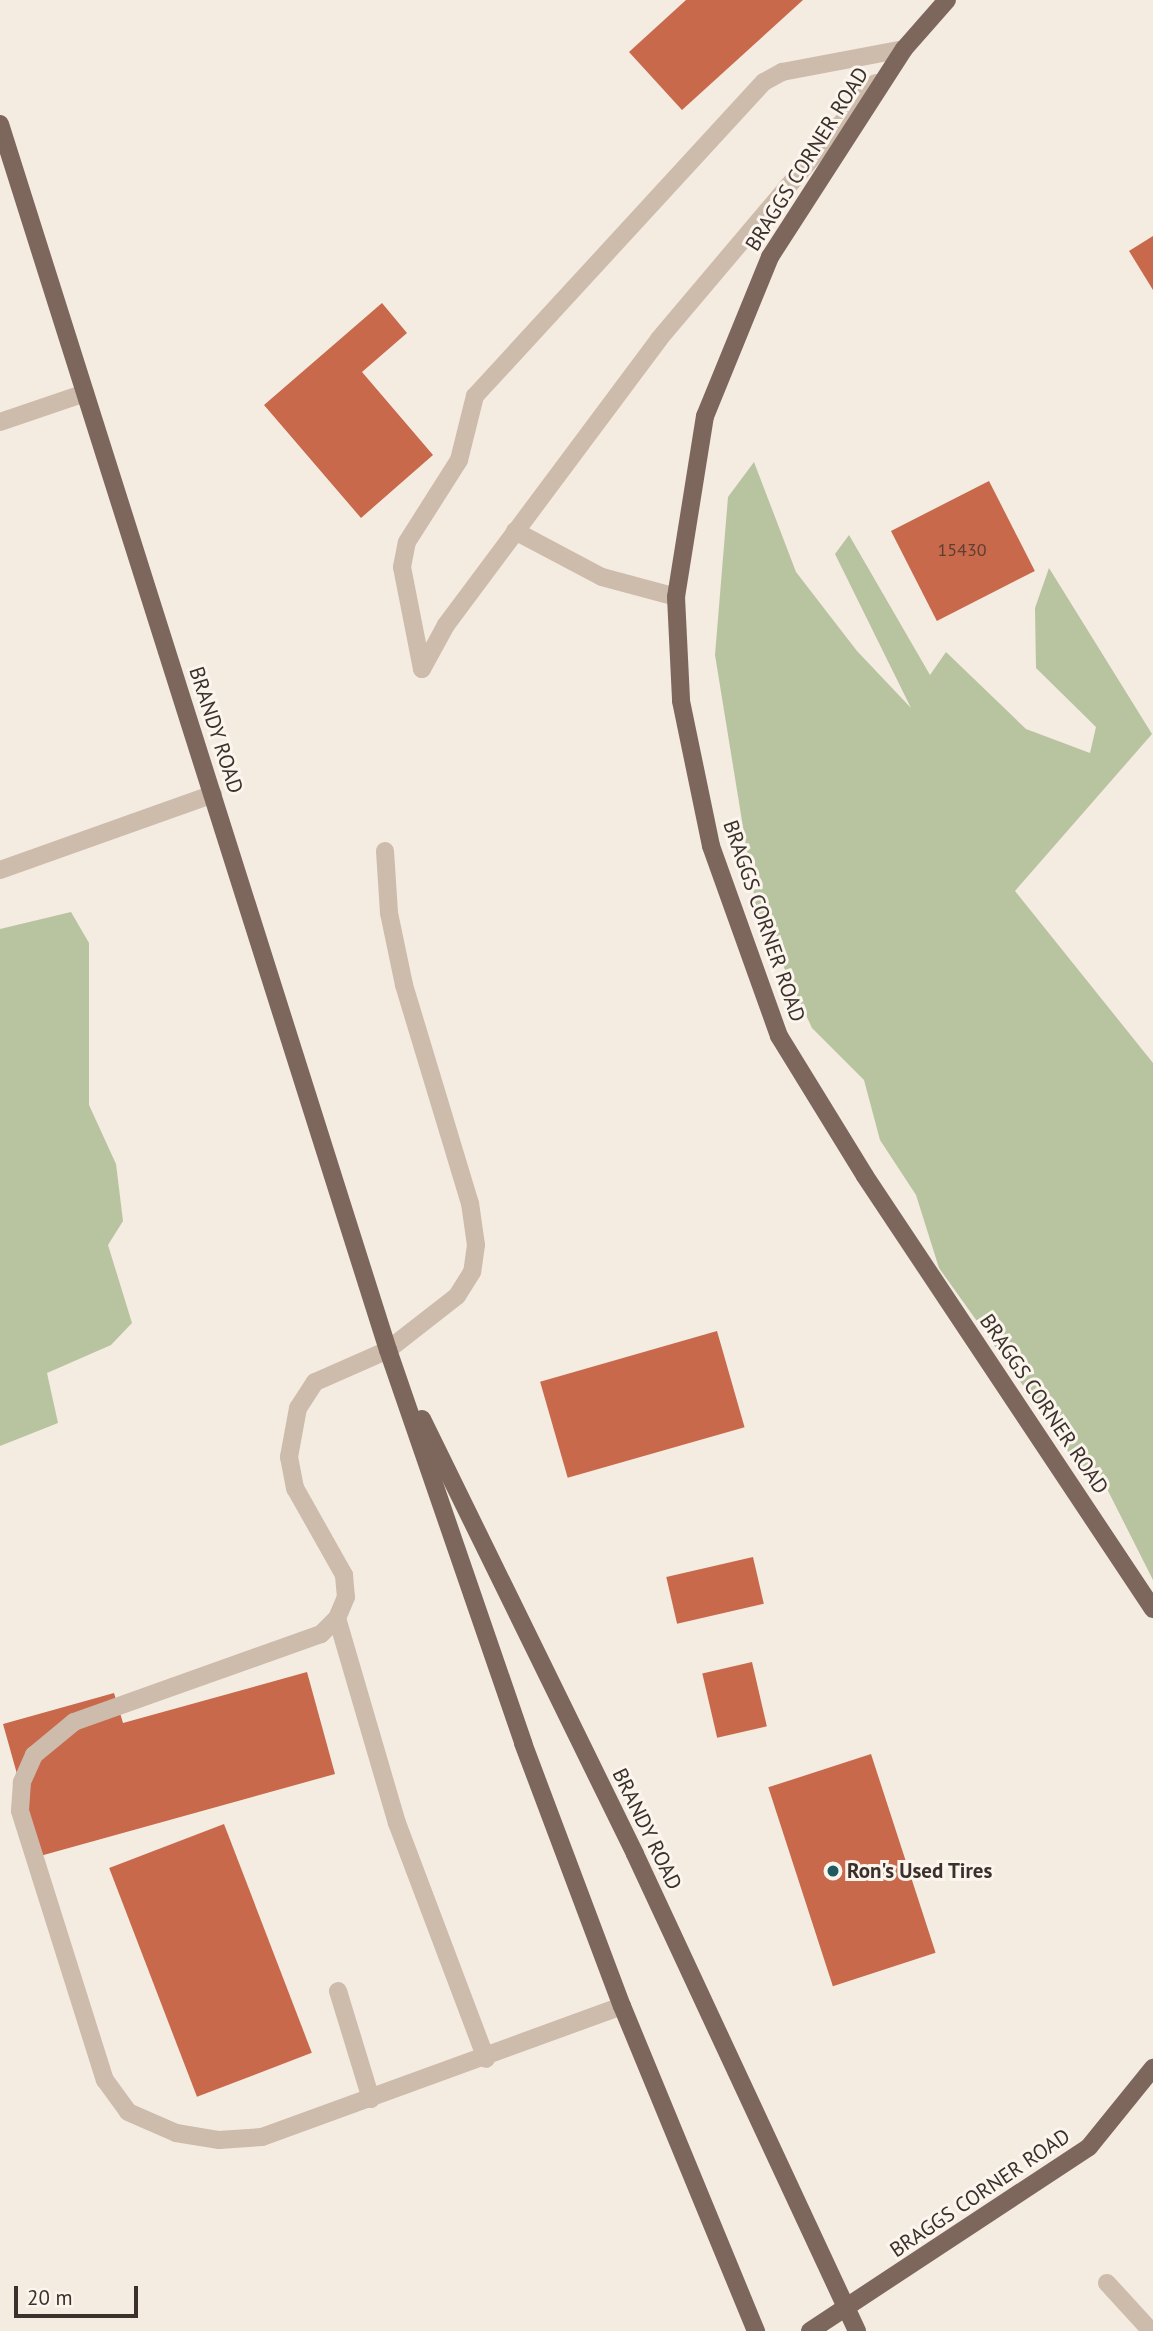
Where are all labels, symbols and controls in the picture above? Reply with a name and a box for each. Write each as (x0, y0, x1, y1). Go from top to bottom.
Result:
street label: BRAGGS CORNER ROAD (740, 63, 874, 255)
house number: 15430 (937, 539, 987, 561)
street label: BRANDY ROAD (184, 663, 248, 797)
street label: BRAGGS CORNER ROAD (718, 817, 810, 1025)
street label: BRAGGS CORNER ROAD (974, 1309, 1114, 1499)
street label: BRANDY ROAD (607, 1764, 687, 1894)
place label: Ron's Used Tires (847, 1858, 993, 1884)
marker: Ron's Used Tires (825, 1863, 841, 1879)
street label: BRAGGS CORNER ROAD (885, 2123, 1075, 2263)
scale bar (18, 2272, 142, 2316)
text: 20 m (27, 2284, 73, 2311)

